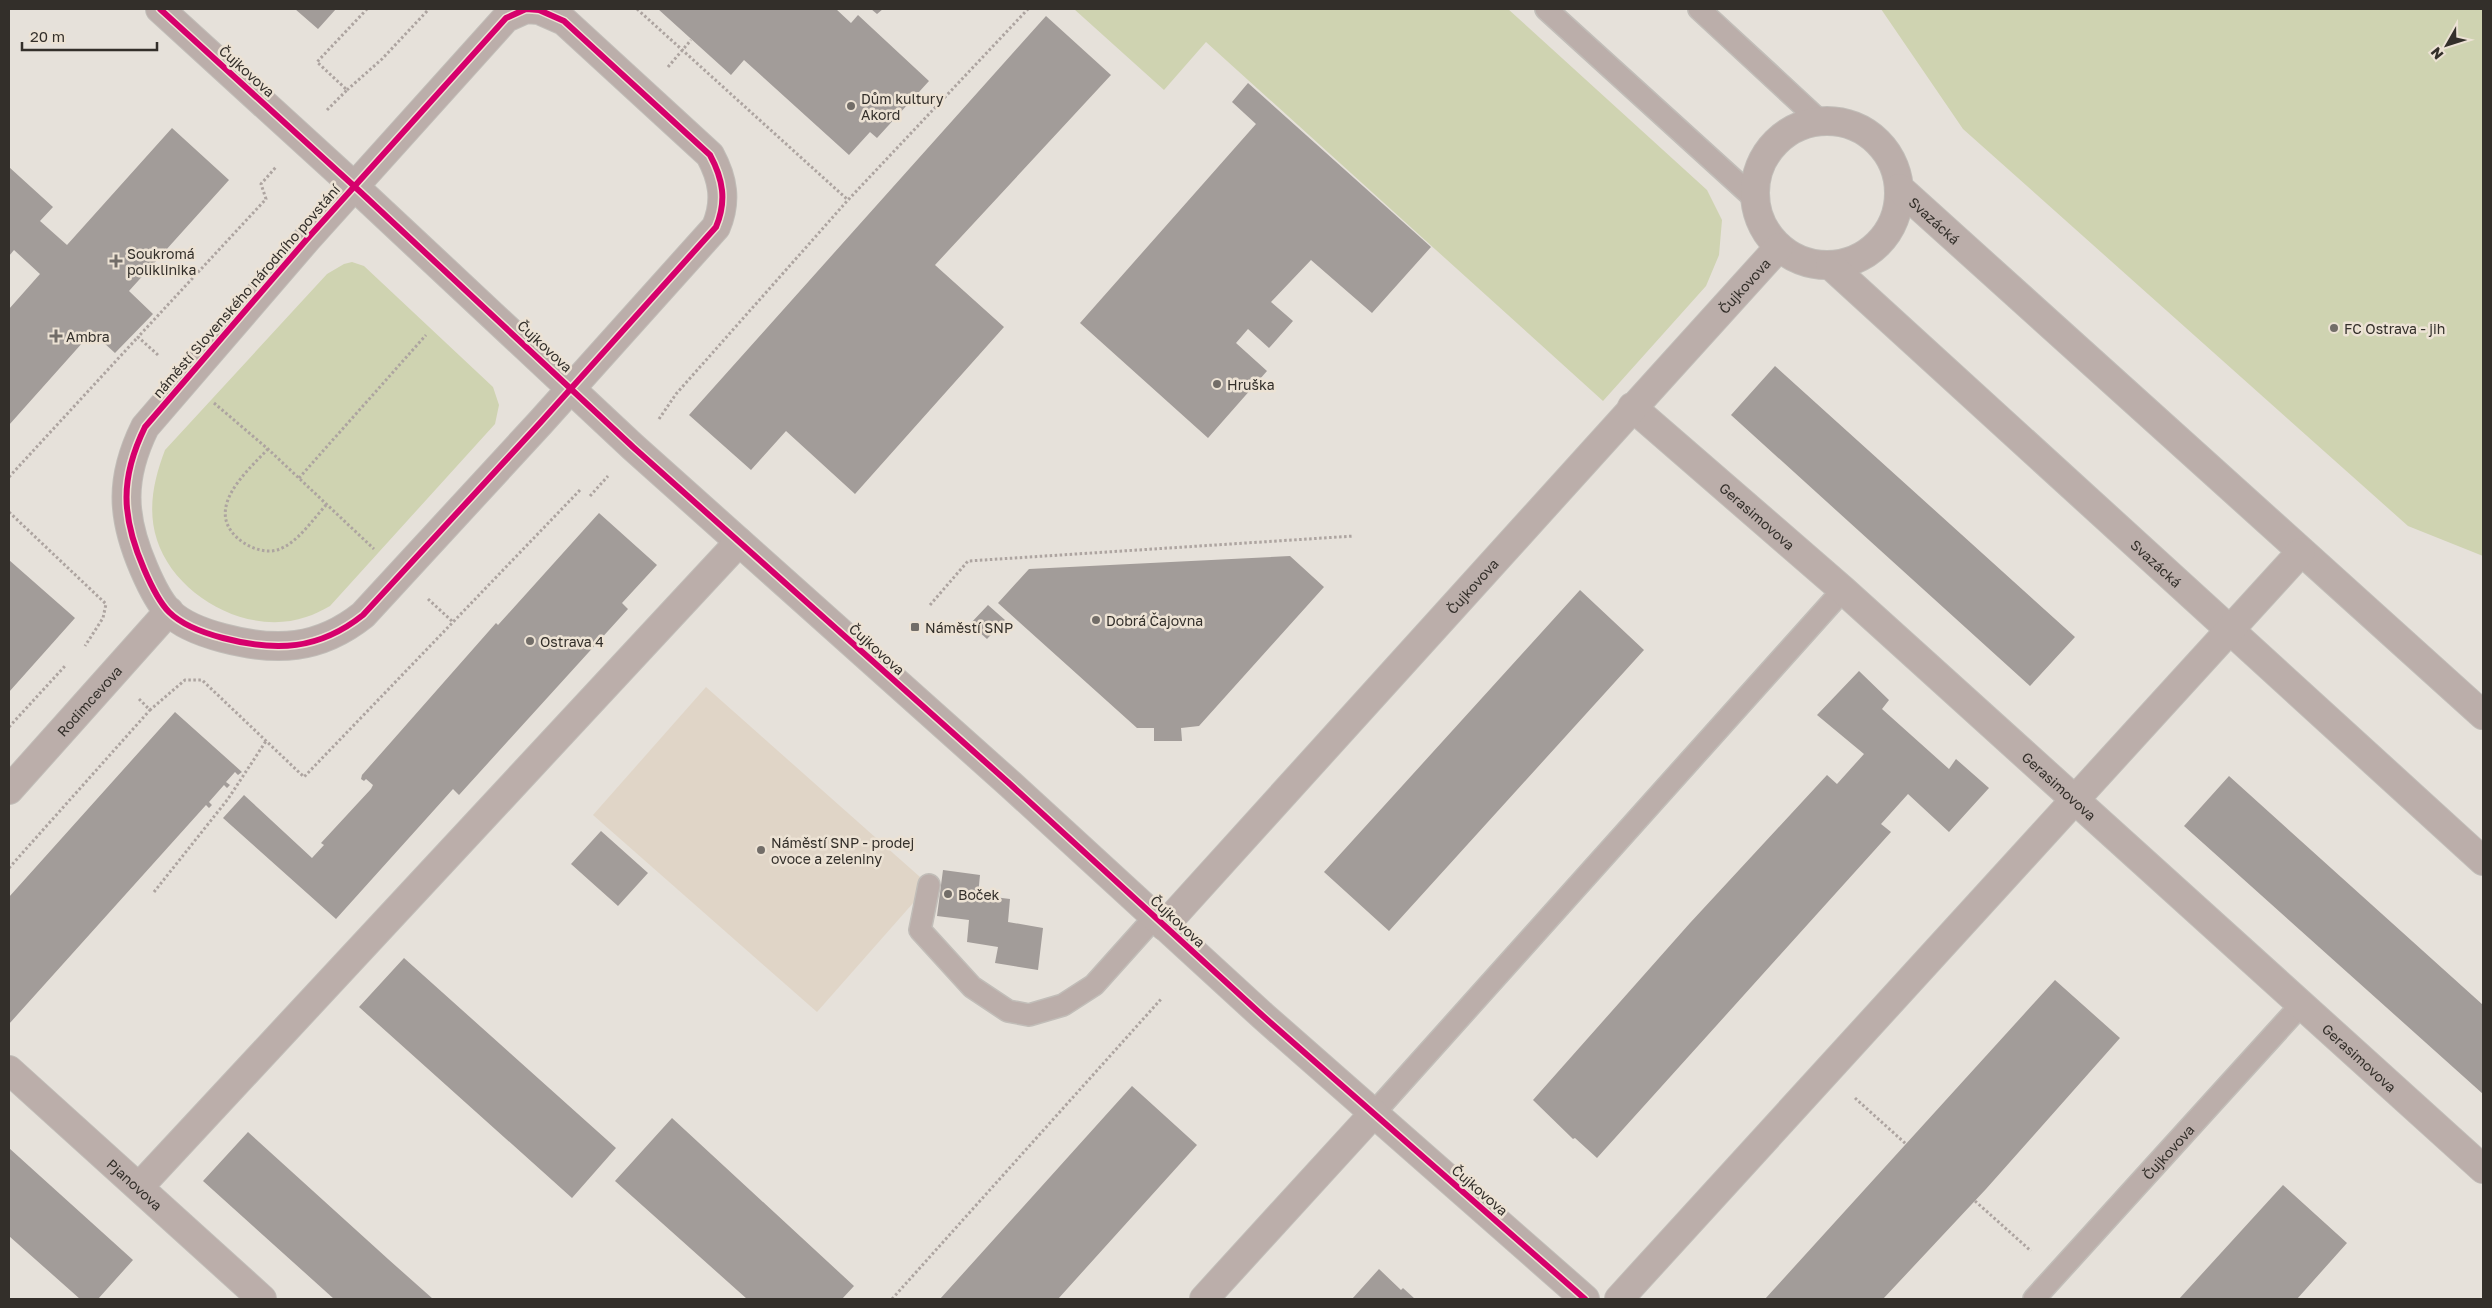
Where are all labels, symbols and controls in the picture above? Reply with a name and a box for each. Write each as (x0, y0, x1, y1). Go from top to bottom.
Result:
scale bar (22, 20, 158, 52)
north arrow (2422, 20, 2472, 70)
text: 20 m (30, 27, 65, 45)
street label: Čujkovova (216, 42, 278, 100)
text: N (2427, 44, 2446, 63)
place label: Dům kultury Akord (861, 90, 944, 123)
marker: Dům kultury Akord (845, 100, 857, 112)
street label: náměstí Slovenského národního povstání (149, 180, 344, 401)
street label: Svazácká (1906, 193, 1964, 247)
place label: Soukromá poliklinika (127, 245, 196, 278)
marker: Soukromá poliklinika (109, 254, 123, 268)
street label: Čujkovova (1715, 255, 1773, 317)
street label: Čujkovova (514, 316, 576, 376)
place label: FC Ostrava - jih (2344, 320, 2445, 337)
marker: FC Ostrava - jih (2328, 322, 2340, 334)
place label: Ambra (66, 328, 110, 345)
marker: Ambra (50, 330, 62, 342)
place label: Hruška (1227, 376, 1275, 393)
marker: Hruška (1211, 378, 1223, 390)
street label: Gerasimovova (1716, 479, 1798, 553)
street label: Svazácká (2128, 536, 2185, 590)
street label: Čujkovova (1443, 555, 1501, 617)
place label: Dobrá Čajovna (1106, 612, 1203, 629)
marker: Dobrá Čajovna (1090, 614, 1102, 626)
place label: Náměstí SNP (925, 619, 1013, 636)
street label: Čujkovova (846, 620, 908, 678)
marker: Náměstí SNP (909, 621, 921, 633)
place label: Ostrava 4 (540, 633, 604, 650)
marker: Ostrava 4 (524, 635, 536, 647)
street label: Rodimcevova (53, 662, 125, 739)
street label: Gerasimovova (2019, 748, 2100, 824)
place label: Náměstí SNP - prodej ovoce a zeleniny (771, 834, 914, 867)
marker: Náměstí SNP - prodej ovoce a zeleniny (755, 844, 767, 856)
place label: Boček (958, 886, 1000, 903)
marker: Boček (942, 888, 954, 900)
street label: Čujkovova (1147, 891, 1209, 951)
street label: Gerasimovova (2319, 1020, 2400, 1095)
street label: Čujkovova (2138, 1121, 2197, 1183)
street label: Pjanovova (104, 1155, 166, 1213)
street label: Čujkovova (1449, 1161, 1511, 1219)

